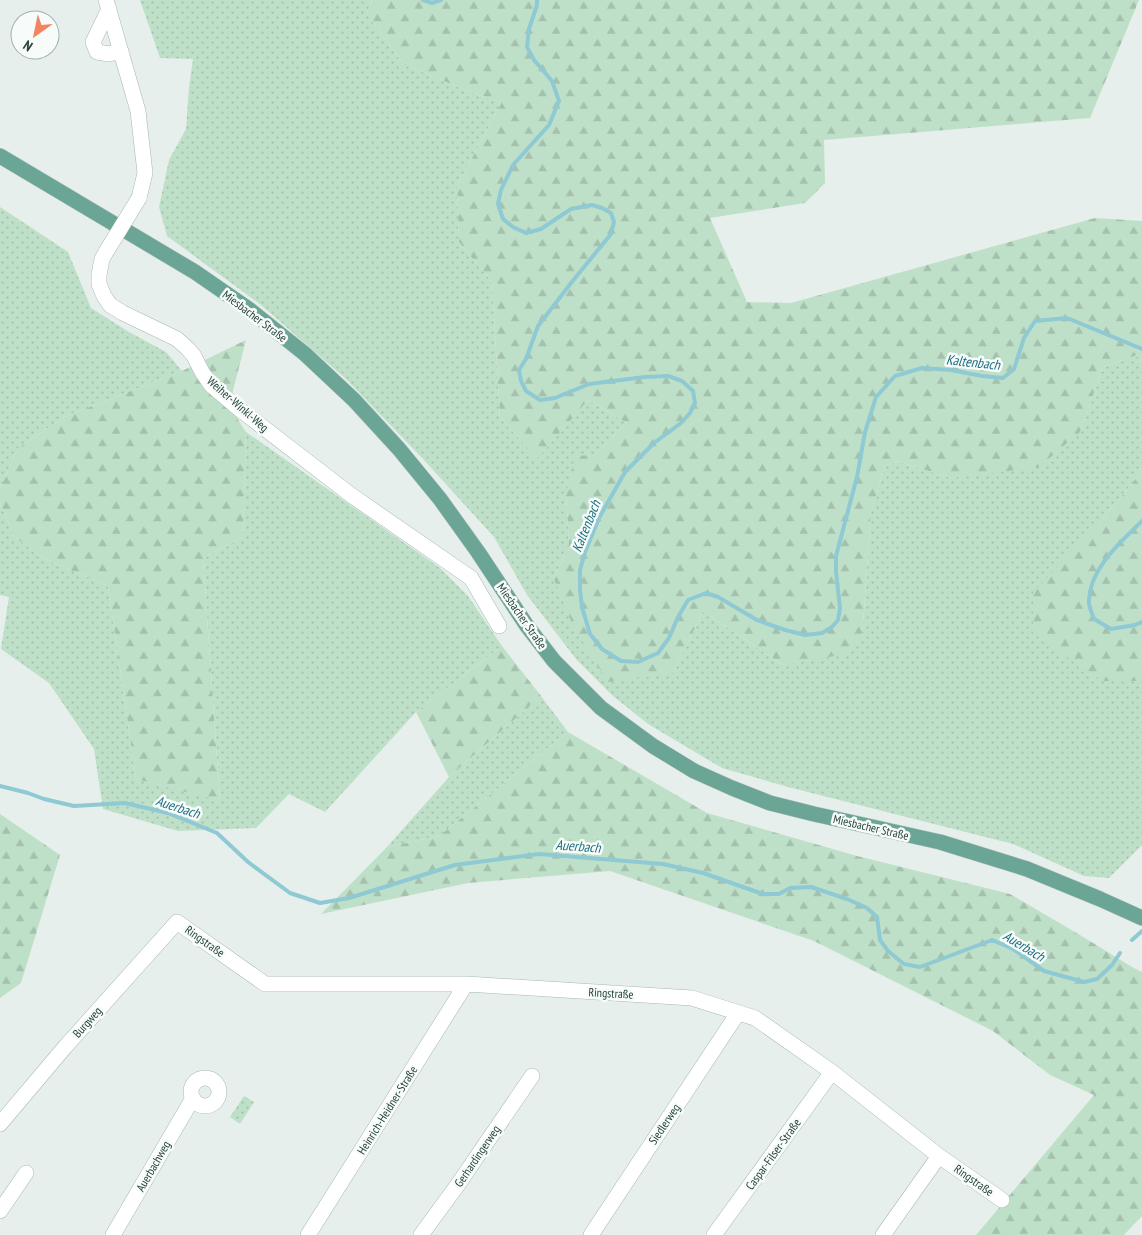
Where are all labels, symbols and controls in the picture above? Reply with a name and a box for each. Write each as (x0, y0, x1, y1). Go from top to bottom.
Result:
north arrow (10, 10, 60, 60)
text: N (20, 36, 36, 56)
street label: Miesbacher Straße (220, 287, 290, 345)
water label: Kaltenbach (945, 350, 1002, 374)
street label: Weiher-Winkl-Weg (204, 373, 272, 435)
water label: Kaltenbach (568, 497, 605, 554)
street label: Miesbacher Straße (494, 580, 550, 652)
water label: Auerbach (154, 791, 203, 823)
street label: Miesbacher Straße (832, 811, 910, 843)
water label: Auerbach (555, 835, 602, 857)
street label: Ringstraße (182, 922, 228, 960)
water label: Auerbach (1000, 927, 1049, 966)
street label: Ringstraße (588, 984, 634, 1002)
street label: Burgweg (69, 1003, 105, 1041)
street label: Heinrich-Heidner-Straße (354, 1063, 420, 1157)
street label: Siedlerweg (645, 1101, 683, 1147)
street label: Caspar-Filser-Straße (742, 1115, 804, 1193)
street label: Gerhardingerweg (451, 1122, 503, 1190)
street label: Auerbachweg (133, 1138, 173, 1194)
street label: Ringstraße (951, 1161, 997, 1199)

